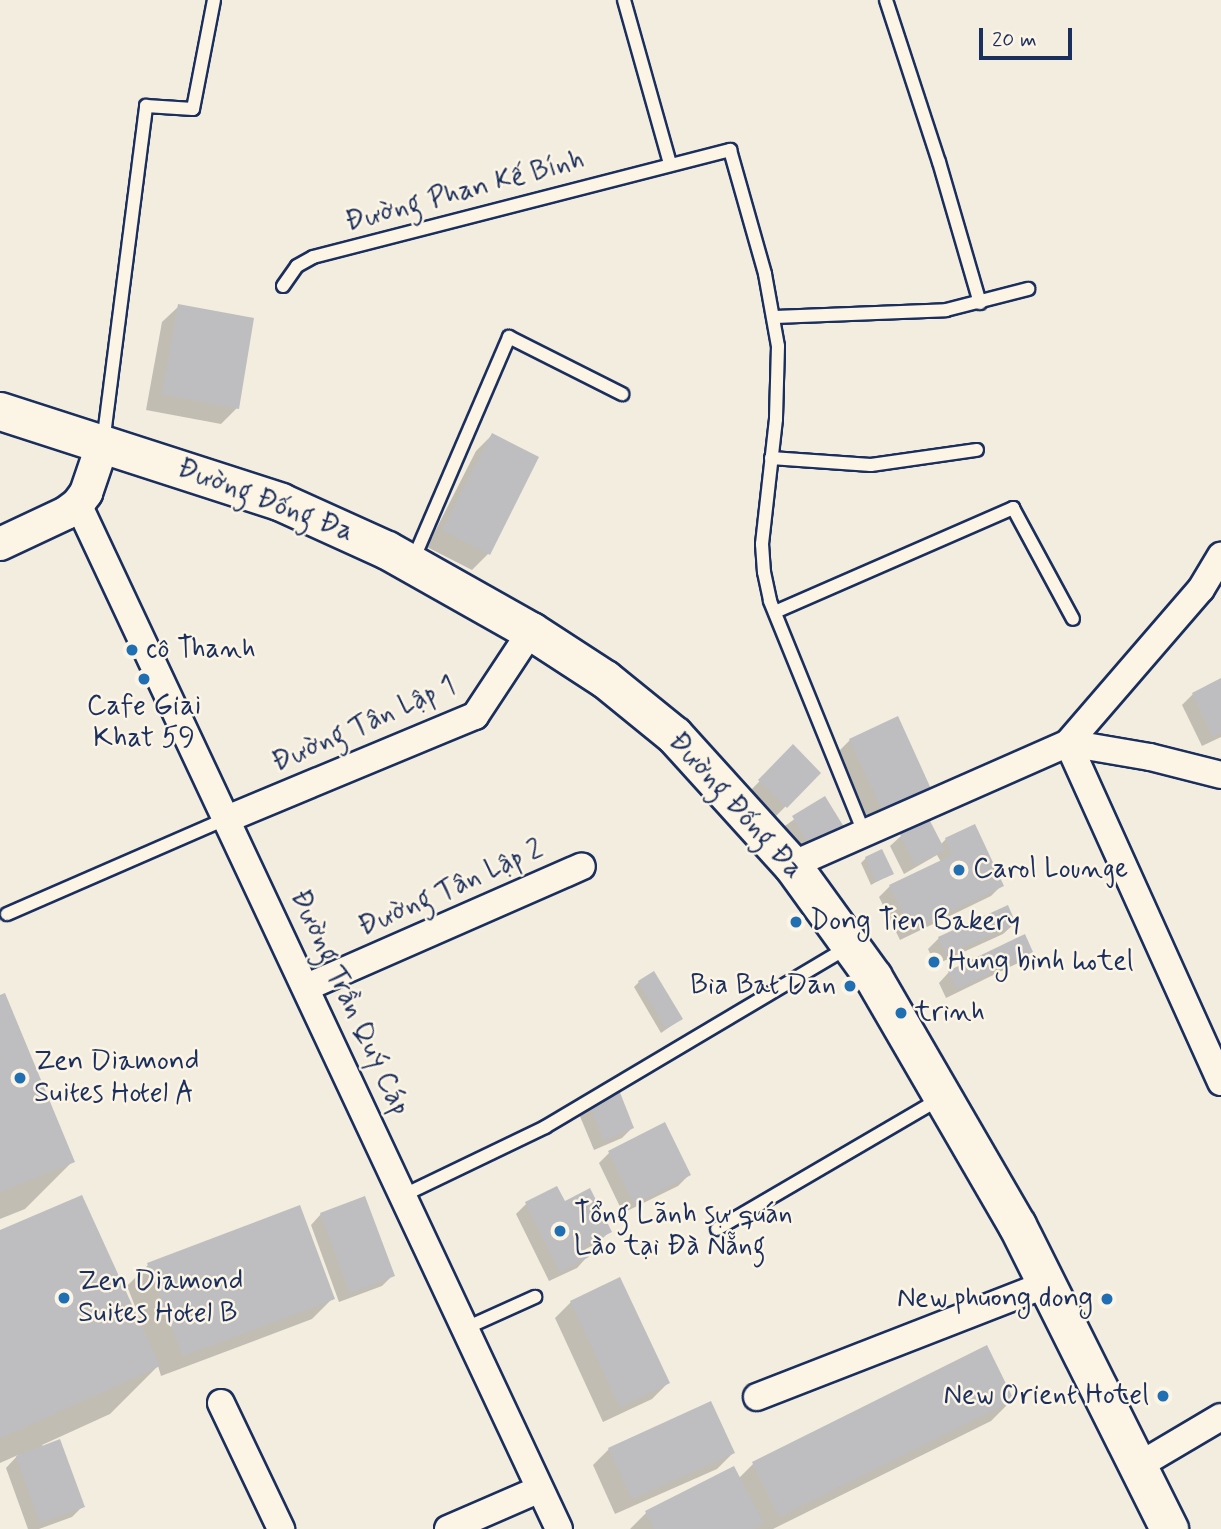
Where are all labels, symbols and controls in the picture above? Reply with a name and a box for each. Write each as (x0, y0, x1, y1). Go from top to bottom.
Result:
scale bar (983, 14, 1076, 58)
text: 20 m (992, 26, 1037, 54)
street label: Đường Phan Kế Bính (338, 143, 592, 241)
street label: Đường Đống Đa (172, 452, 358, 550)
place label: cô Thanh (146, 633, 256, 667)
marker: cô Thanh (124, 642, 140, 658)
street label: Đường Tân Lập 1 (267, 670, 461, 780)
marker: Cafe Giai Khat 59 (136, 671, 152, 687)
place label: Cafe Giai Khat 59 (88, 690, 200, 756)
street label: Đường Đống Đa (660, 726, 810, 886)
street label: Đường Tân Lập 2 (354, 833, 548, 945)
place label: Carol Lounge (973, 853, 1126, 887)
marker: Carol Lounge (951, 862, 967, 878)
street label: Đường Trần Quý Cáp (283, 886, 415, 1120)
place label: Dong Tien Bakery (810, 905, 1020, 939)
marker: Dong Tien Bakery (788, 914, 804, 930)
place label: Hung binh hotel (948, 945, 1134, 979)
marker: Hung binh hotel (926, 954, 942, 970)
place label: Bia Bat Dan (692, 969, 836, 1003)
marker: Bia Bat Dan (842, 978, 858, 994)
place label: trinh (915, 996, 985, 1030)
marker: trinh (893, 1005, 909, 1021)
place label: Zen Diamond Suites Hotel A (34, 1045, 203, 1111)
marker: Zen Diamond Suites Hotel A (12, 1070, 28, 1086)
place label: Tổng Lãnh sự quán Lào tại Đà Nẵng (574, 1198, 794, 1264)
marker: Tổng Lãnh sự quán Lào tại Đà Nẵng (552, 1223, 568, 1239)
place label: Zen Diamond Suites Hotel B (78, 1265, 247, 1331)
place label: New phuong dong (890, 1282, 1093, 1316)
marker: Zen Diamond Suites Hotel B (56, 1290, 72, 1306)
marker: New phuong dong (1099, 1291, 1115, 1307)
place label: New Orient Hotel (949, 1379, 1149, 1413)
marker: New Orient Hotel (1155, 1388, 1171, 1404)

